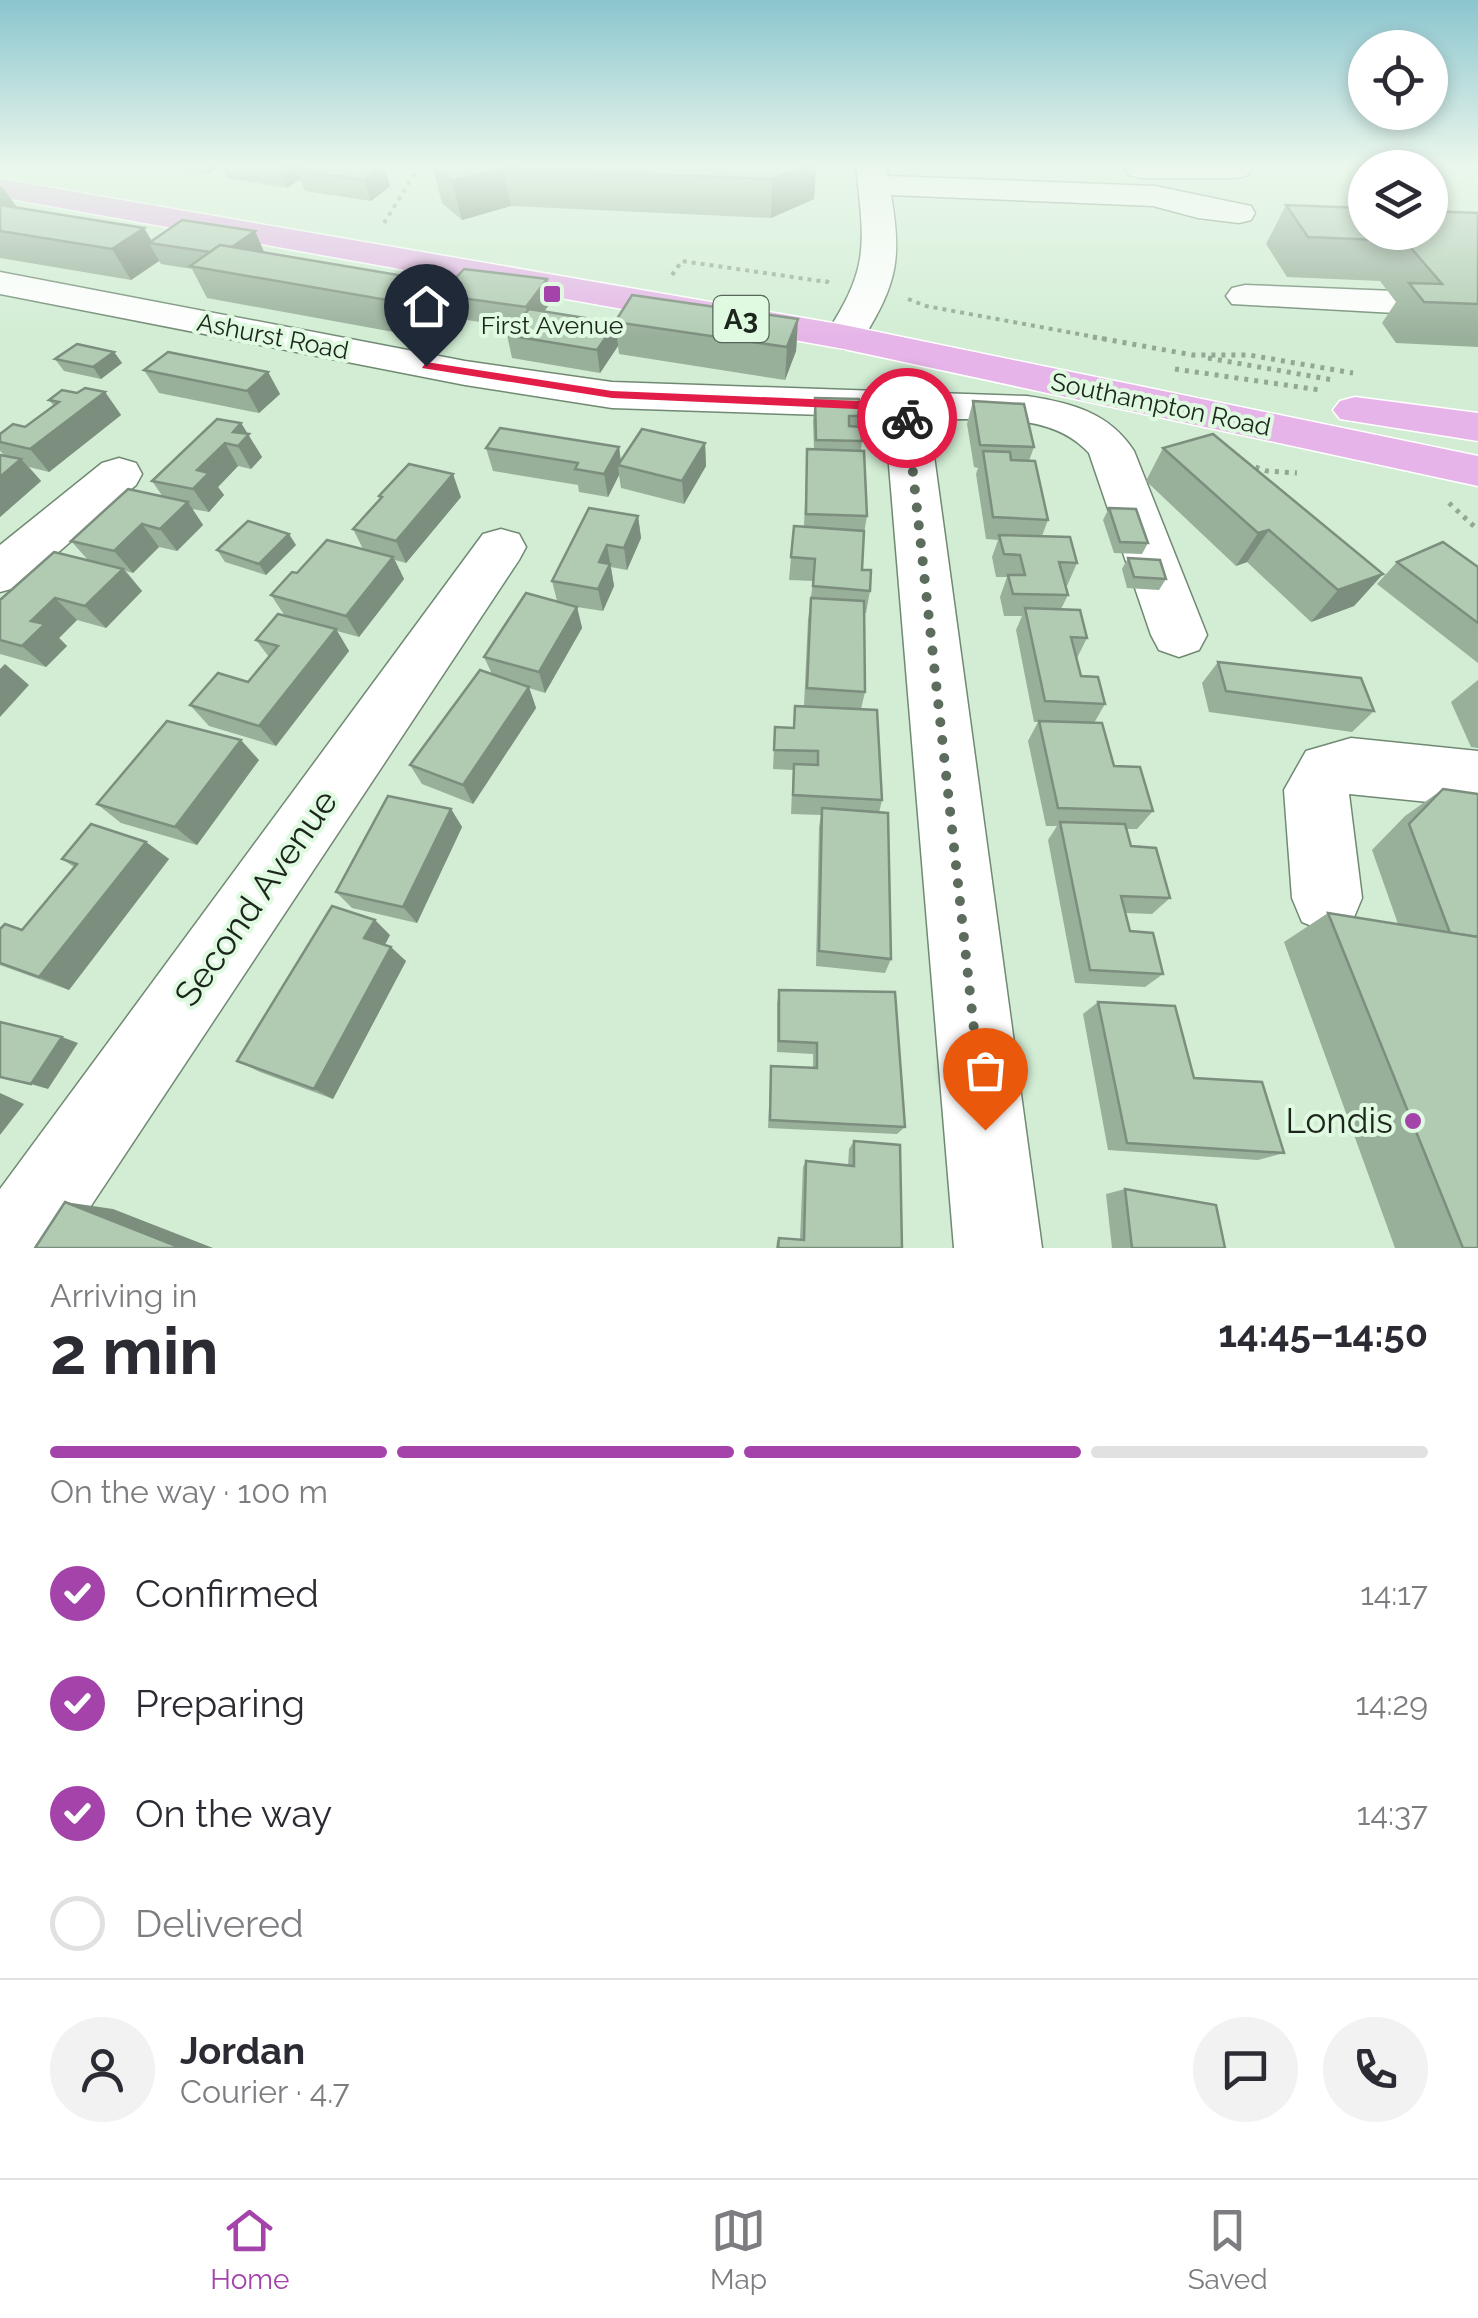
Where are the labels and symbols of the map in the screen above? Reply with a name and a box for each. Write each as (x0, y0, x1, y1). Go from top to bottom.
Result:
pin (384, 264, 469, 367)
marker: First Avenue (541, 283, 563, 305)
road number: A3 (714, 296, 768, 342)
street label: Ashurst Road (195, 307, 351, 365)
place label: First Avenue (481, 310, 623, 340)
street label: Southampton Road (1049, 366, 1273, 442)
courier (857, 368, 957, 468)
street label: Second Avenue (166, 782, 345, 1014)
pin (943, 1028, 1028, 1131)
place label: Londis (1285, 1100, 1393, 1141)
marker: Londis (1402, 1110, 1424, 1132)

